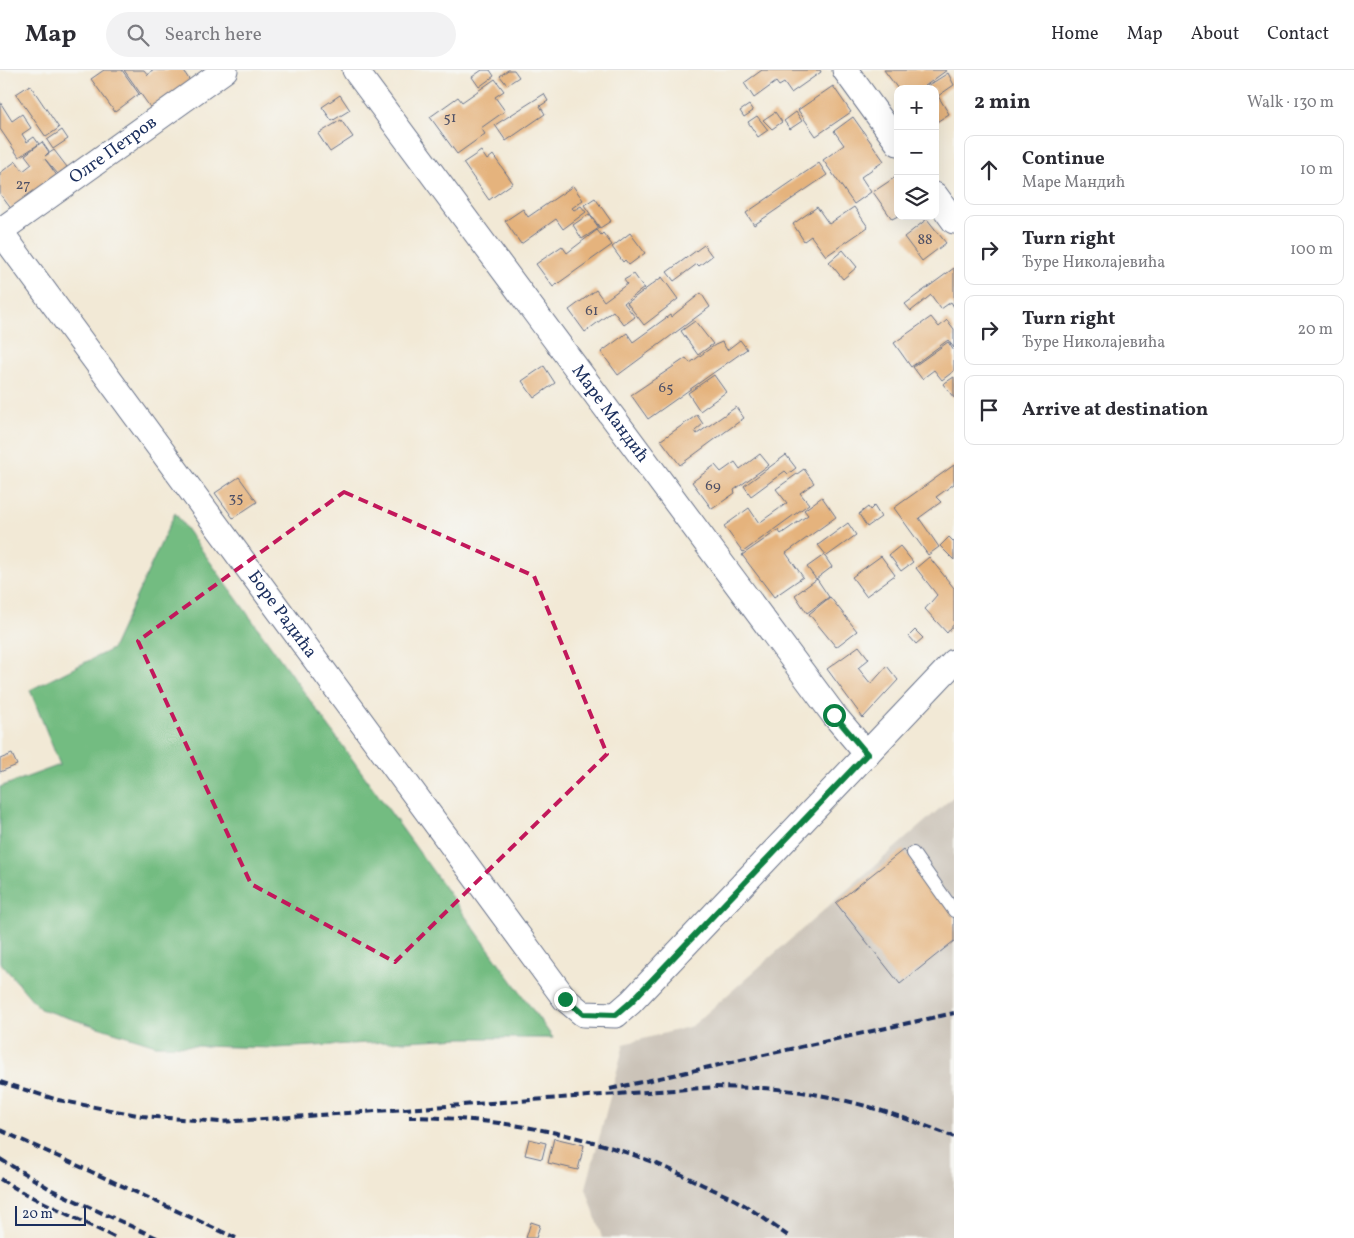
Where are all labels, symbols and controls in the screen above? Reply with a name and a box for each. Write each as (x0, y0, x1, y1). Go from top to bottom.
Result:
search box (106, 12, 456, 57)
text: Map (25, 18, 76, 52)
icon: search (124, 21, 152, 49)
text: Search here (164, 22, 262, 48)
text: Home (1051, 22, 1099, 47)
text: Map (1127, 22, 1163, 47)
text: About (1191, 22, 1239, 47)
text: Contact (1267, 22, 1329, 47)
map controls (894, 85, 939, 220)
button: + (894, 85, 939, 130)
text: 2 min (974, 88, 1031, 117)
text: Walk · 130 m (1247, 92, 1334, 114)
house number: 51 (443, 108, 457, 129)
street label: Олге Петров (64, 110, 162, 190)
button: − (894, 130, 939, 175)
text: Continue (1022, 146, 1105, 172)
icon: ahead (975, 156, 1003, 184)
text: 10 m (1300, 159, 1333, 181)
text: Маре Мандић (1022, 172, 1125, 194)
house number: 27 (16, 175, 30, 196)
button: layers (894, 175, 939, 220)
text: Turn right (1022, 226, 1115, 252)
house number: 88 (917, 230, 933, 251)
icon: right (975, 236, 1003, 264)
text: 100 m (1290, 239, 1333, 261)
text: Ђуре Николајевића (1022, 252, 1165, 274)
house number: 61 (585, 301, 599, 322)
text: Turn right (1022, 306, 1115, 332)
icon: right (975, 316, 1003, 344)
text: 20 m (1298, 319, 1333, 341)
text: Ђуре Николајевића (1022, 332, 1165, 354)
street label: Маре Мандић (565, 359, 655, 468)
house number: 65 (659, 378, 673, 399)
icon: arrive (975, 396, 1003, 424)
text: Arrive at destination (1022, 397, 1208, 423)
house number: 69 (705, 476, 721, 497)
house number: 35 (229, 488, 243, 509)
street label: Боре Радића (241, 565, 323, 664)
route start (823, 704, 846, 727)
route end (554, 988, 577, 1011)
scale bar (15, 1203, 86, 1226)
text: 20 m (22, 1205, 53, 1224)

